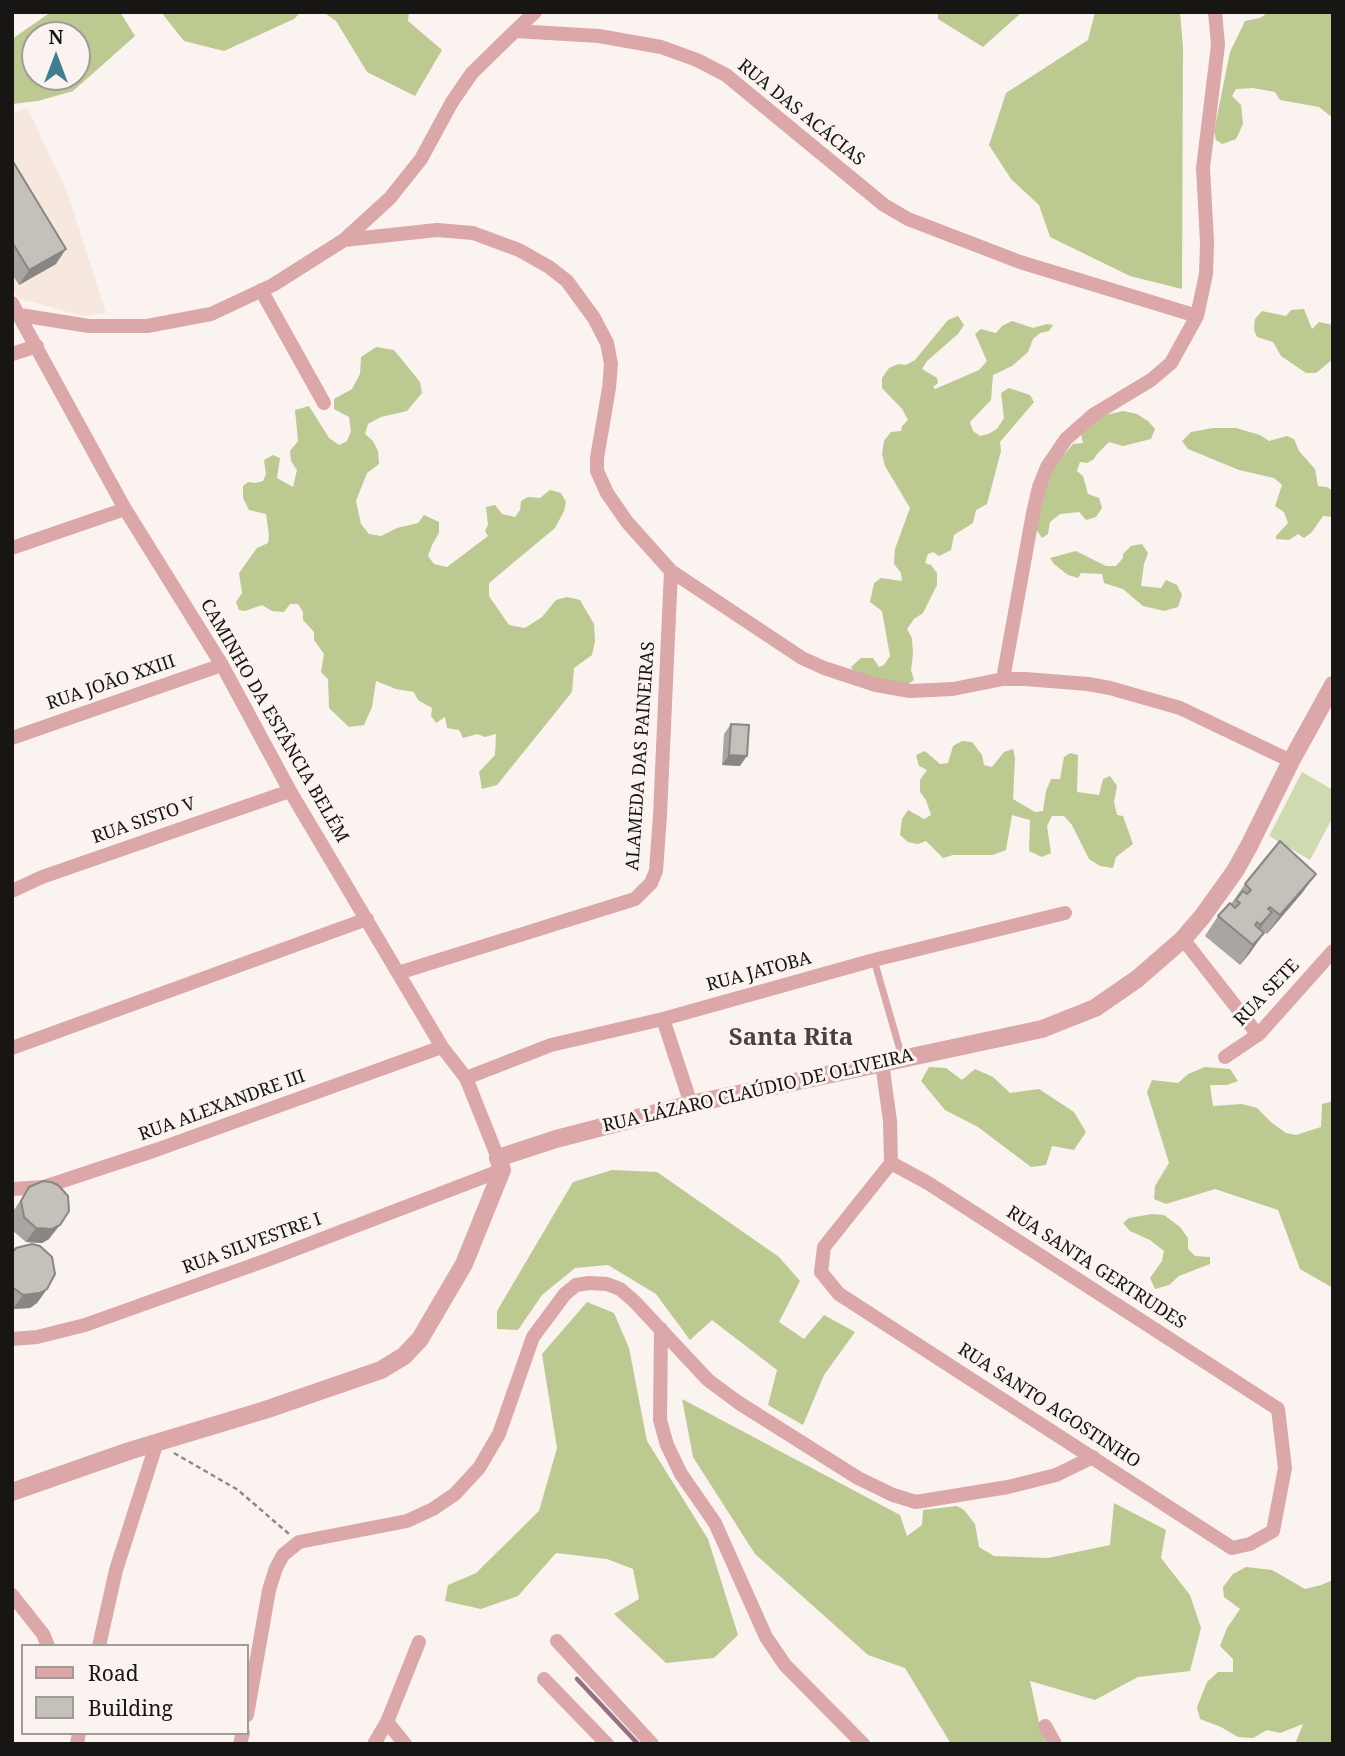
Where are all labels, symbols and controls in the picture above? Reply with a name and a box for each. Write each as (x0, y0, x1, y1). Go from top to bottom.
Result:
north arrow (21, 21, 91, 91)
text: N (49, 24, 63, 50)
street label: RUA DAS ACÁCIAS (733, 55, 869, 171)
street label: CAMINHO DA ESTÂNCIA BELÉM (195, 595, 353, 847)
street label: ALAMEDA DAS PAINEIRAS (622, 641, 660, 871)
street label: RUA JOÃO XXIII (44, 651, 178, 715)
street label: RUA SISTO V (89, 793, 199, 849)
street label: RUA JATOBA (704, 948, 814, 996)
street label: RUA SETE (1230, 955, 1304, 1031)
district label: Santa Rita (729, 1024, 853, 1052)
street label: RUA LÁZARO CLAÚDIO DE OLIVEIRA (601, 1045, 915, 1137)
street label: RUA ALEXANDRE III (136, 1066, 308, 1146)
street label: RUA SANTA GERTRUDES (1002, 1202, 1190, 1334)
street label: RUA SILVESTRE I (180, 1209, 324, 1279)
street label: RUA SANTO AGOSTINHO (954, 1339, 1144, 1473)
legend (21, 1644, 248, 1735)
text: Road (88, 1659, 139, 1687)
text: Building (88, 1694, 173, 1722)

